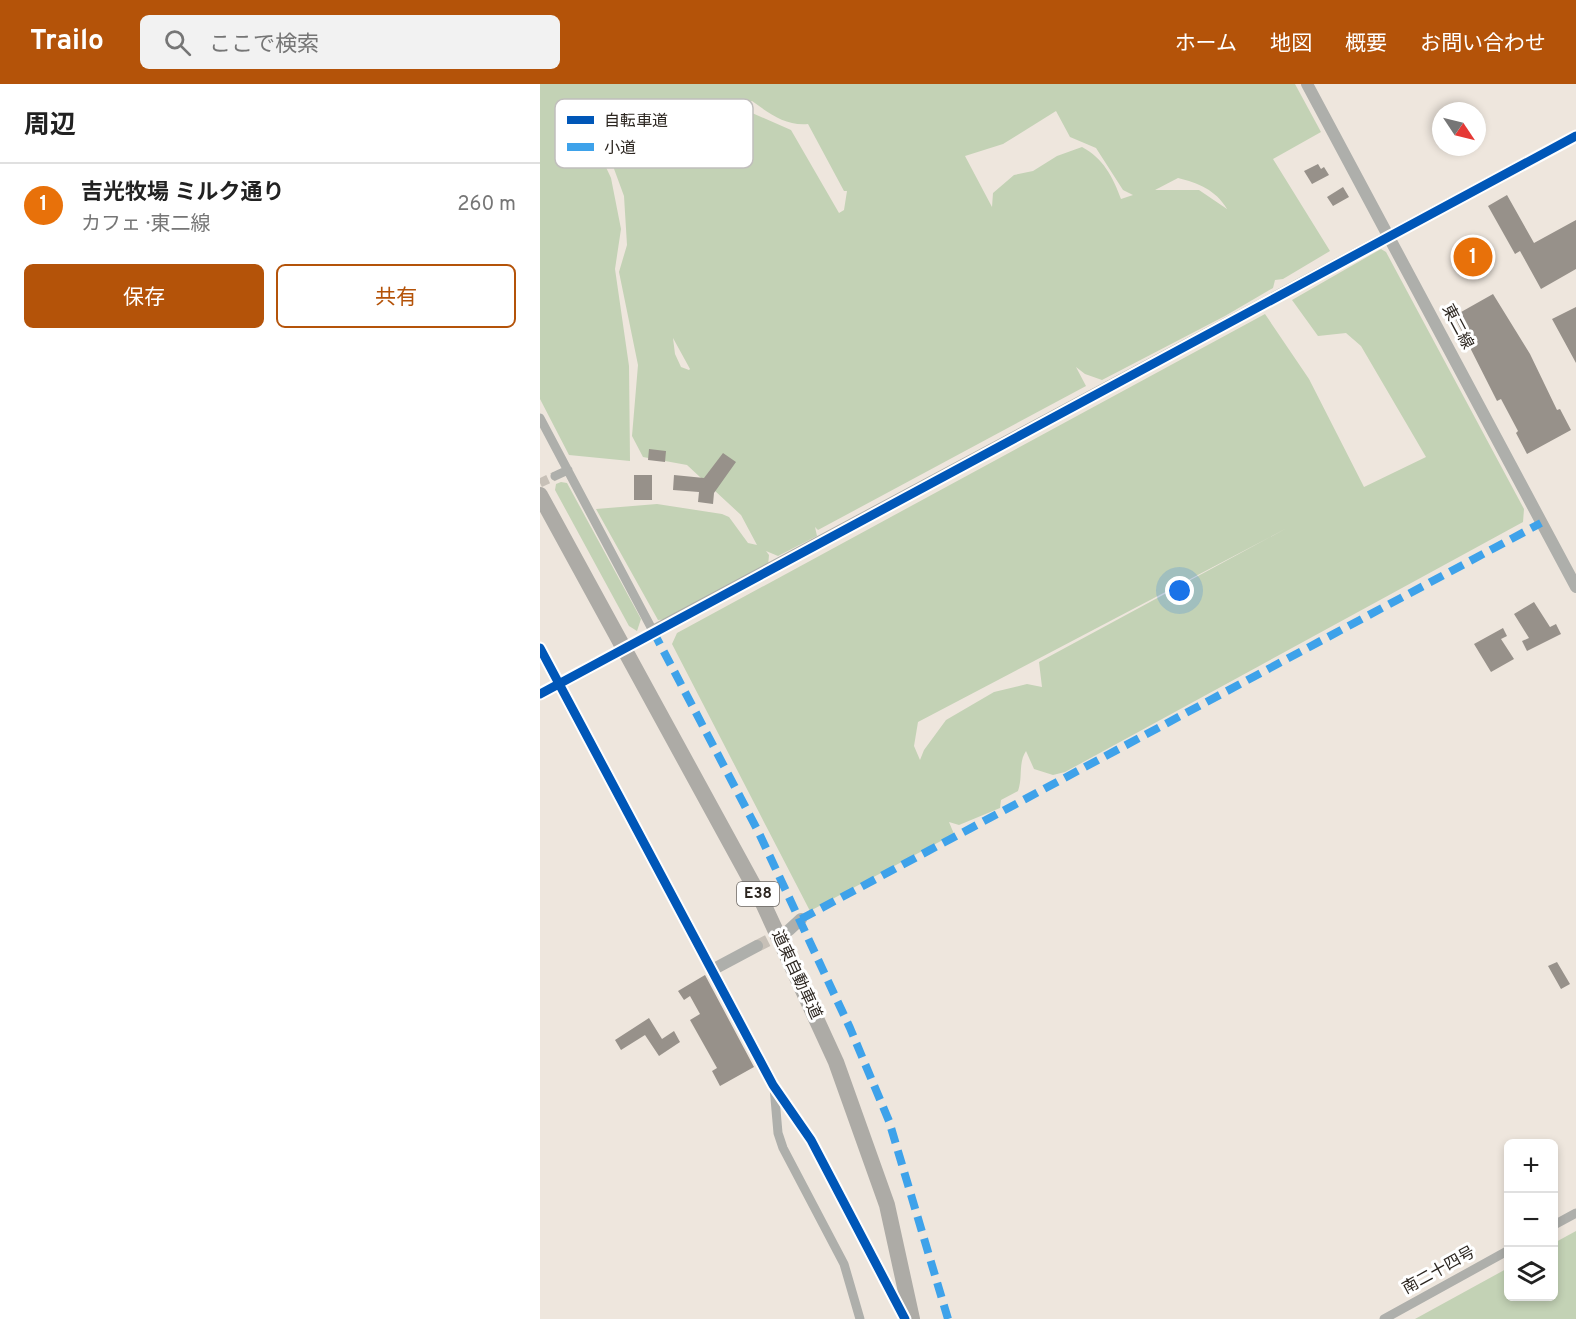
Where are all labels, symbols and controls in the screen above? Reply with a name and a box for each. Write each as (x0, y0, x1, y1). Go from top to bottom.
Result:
search box (140, 15, 560, 69)
text: Trailo (30, 24, 104, 60)
icon: search (161, 26, 194, 59)
text: ホーム (1175, 31, 1237, 58)
text: 地図 (1270, 31, 1312, 58)
text: 概要 (1345, 31, 1387, 58)
text: お問い合わせ (1420, 31, 1546, 58)
text: ここで検索 (209, 32, 319, 59)
legend (555, 99, 753, 168)
north arrow (1432, 102, 1486, 156)
text: 周辺 (24, 110, 76, 143)
text: 自転車道 (604, 112, 668, 132)
text: 小道 (604, 139, 636, 159)
text: 吉光牧場 ミルク通り (81, 180, 285, 207)
text: 1 (40, 192, 48, 218)
text: 260 m (457, 192, 516, 218)
text: カフェ · 東二線 (81, 212, 210, 238)
pin: 1 (1454, 234, 1492, 279)
button: 保存 (24, 264, 264, 328)
button: 共有 (276, 264, 516, 328)
street label: 東二線 (1437, 301, 1477, 353)
your location (1165, 576, 1194, 605)
road number: E38 (737, 882, 779, 906)
street label: 道東自動車道 (767, 927, 825, 1023)
map controls (1504, 1139, 1558, 1301)
button: + (1504, 1139, 1558, 1193)
button: − (1504, 1193, 1558, 1247)
street label: 南二十四号 (1399, 1243, 1479, 1299)
button: layers (1504, 1247, 1558, 1301)

